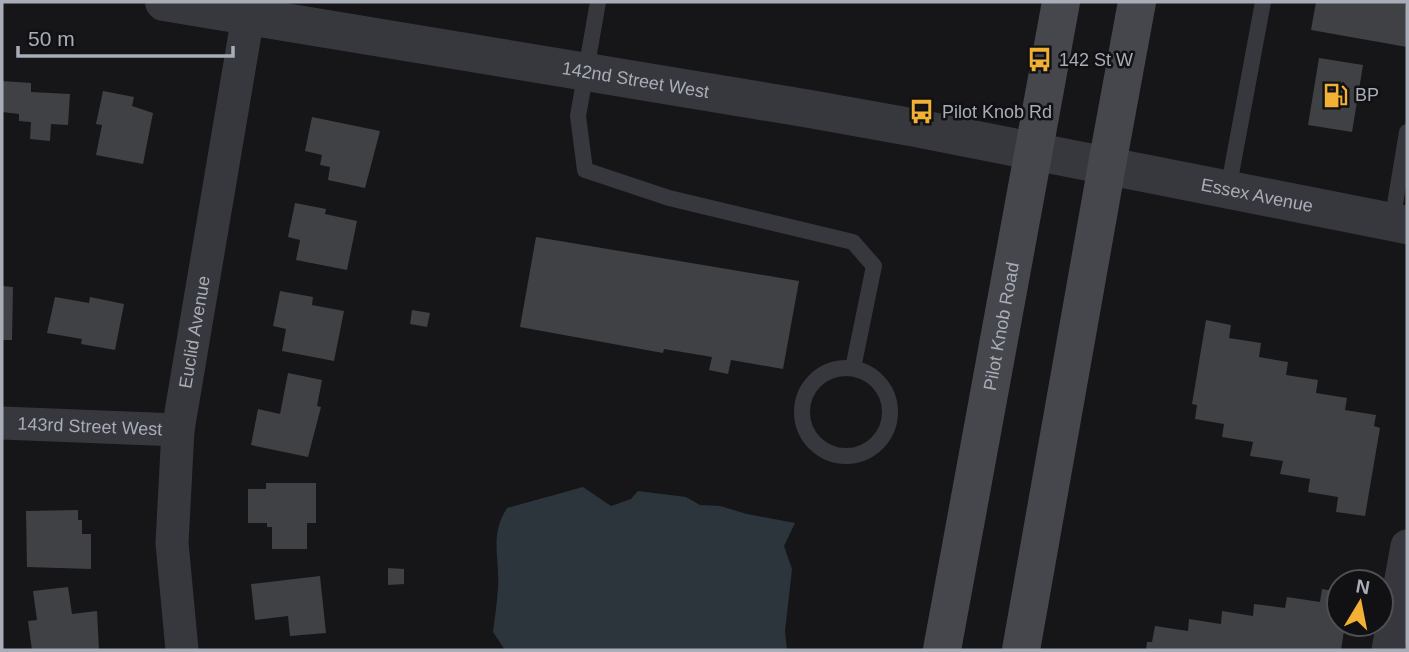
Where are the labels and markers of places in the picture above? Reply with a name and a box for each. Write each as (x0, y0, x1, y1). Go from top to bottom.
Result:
bus stop icon: 142 St W (1025, 46, 1053, 74)
place label: 142 St W (1059, 50, 1133, 70)
fuel station icon: BP (1321, 81, 1349, 109)
place label: BP (1355, 85, 1379, 105)
bus stop icon: Pilot Knob Rd (908, 98, 936, 126)
place label: Pilot Knob Rd (942, 102, 1052, 122)

